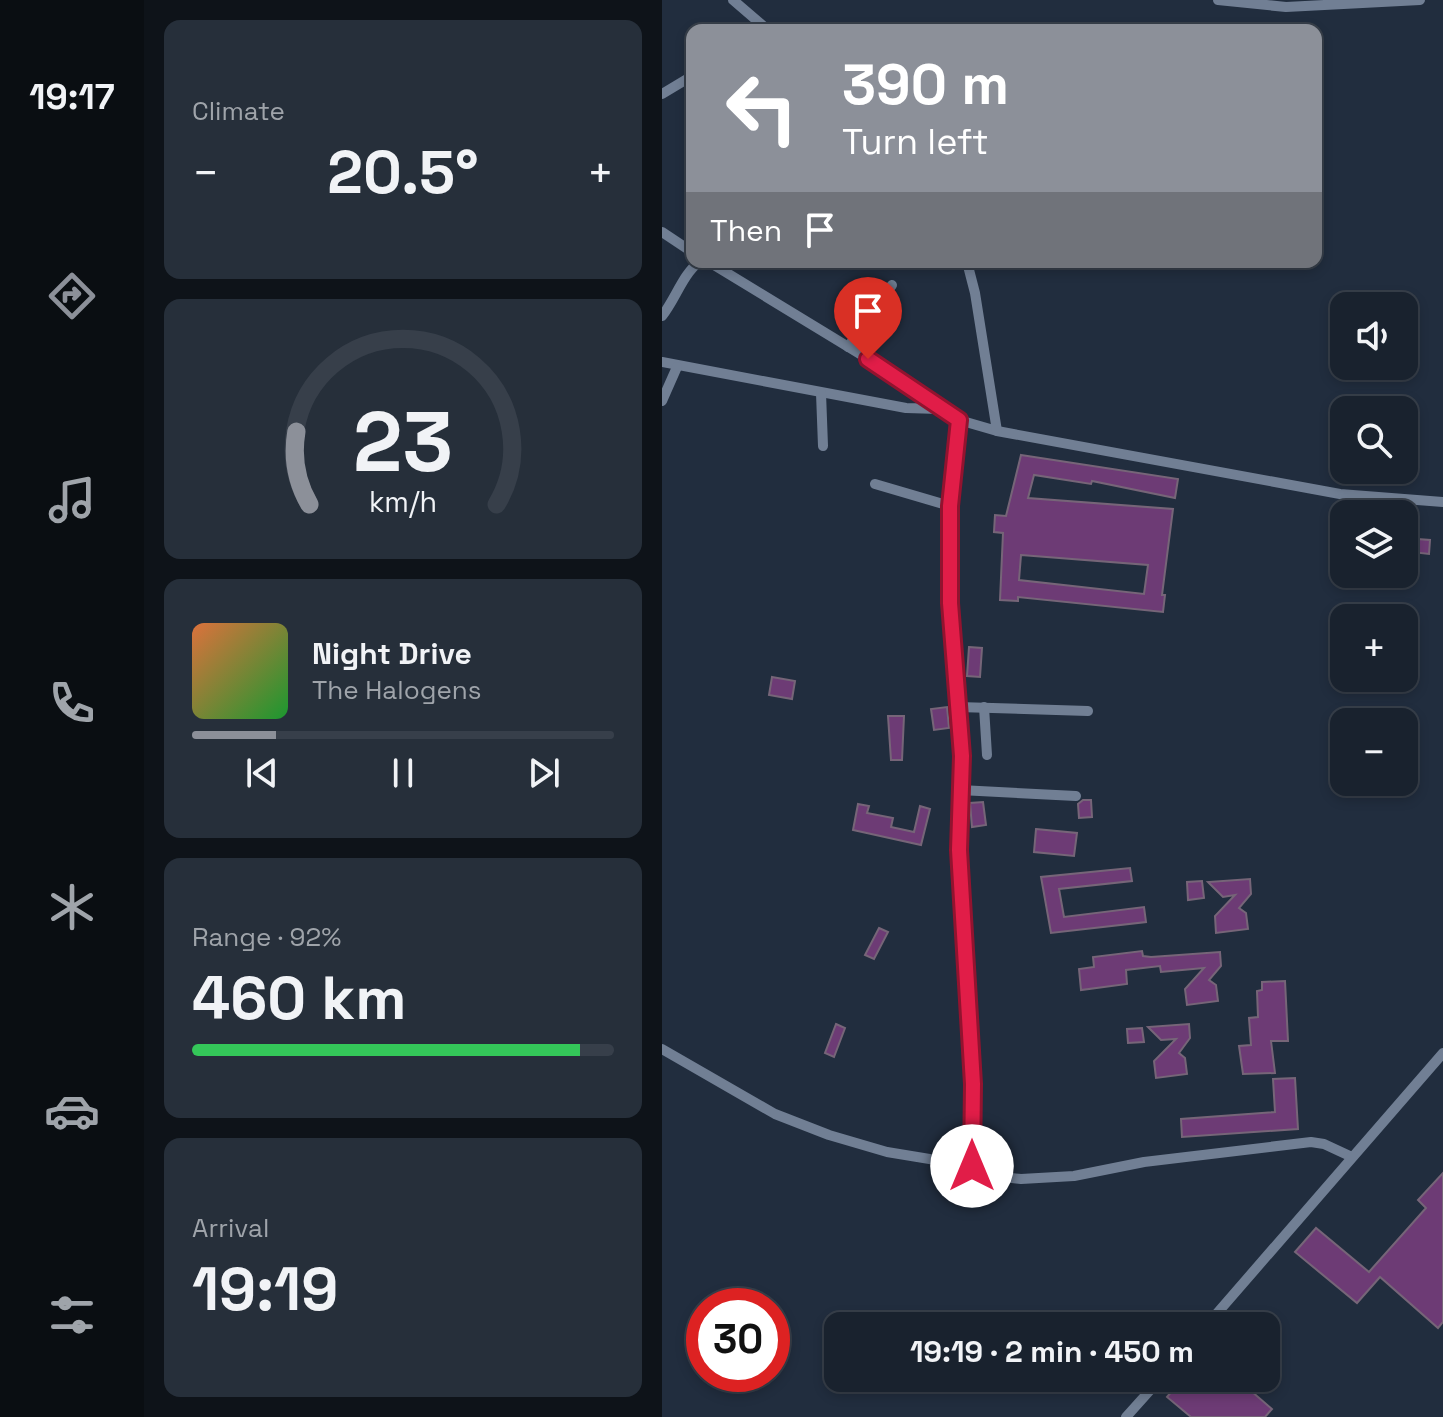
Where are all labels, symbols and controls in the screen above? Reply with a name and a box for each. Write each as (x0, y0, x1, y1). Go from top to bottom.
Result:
text: 390 m (842, 49, 1009, 120)
icon: left (710, 56, 814, 160)
text: 19:17 (29, 74, 115, 120)
text: Climate (192, 94, 285, 128)
text: Turn left (842, 119, 989, 165)
text: 20.5° (327, 134, 479, 211)
text: − (192, 145, 219, 201)
text: + (587, 145, 614, 201)
icon: arrive (798, 208, 842, 252)
text: Then (710, 211, 782, 250)
icon: directions (44, 268, 100, 324)
pin (834, 277, 902, 359)
icon: arrive (846, 289, 890, 333)
map controls (1330, 292, 1418, 796)
button: sound (1330, 292, 1418, 380)
text: 23 (353, 389, 453, 495)
button: search (1330, 396, 1418, 484)
icon: music (44, 472, 100, 528)
text: km/h (369, 484, 437, 520)
button: layers (1330, 500, 1418, 588)
button: + (1330, 604, 1418, 692)
text: Night Drive (312, 634, 472, 673)
text: The Halogens (312, 673, 481, 707)
icon: phone (44, 675, 100, 731)
button: − (1330, 708, 1418, 796)
icon: previous (240, 751, 284, 795)
icon: pause (381, 751, 425, 795)
icon: next (522, 751, 566, 795)
icon: climate (44, 879, 100, 935)
text: Range · 92% (192, 920, 341, 954)
text: 460 km (192, 960, 406, 1037)
icon: car (44, 1083, 100, 1139)
position arrow (930, 1124, 1014, 1208)
text: Arrival (192, 1211, 269, 1245)
text: 19:19 (192, 1251, 338, 1328)
icon: filters (44, 1287, 100, 1343)
speed limit sign: 30 (686, 1288, 790, 1392)
text: 19:19 · 2 min · 450 m (910, 1332, 1194, 1371)

